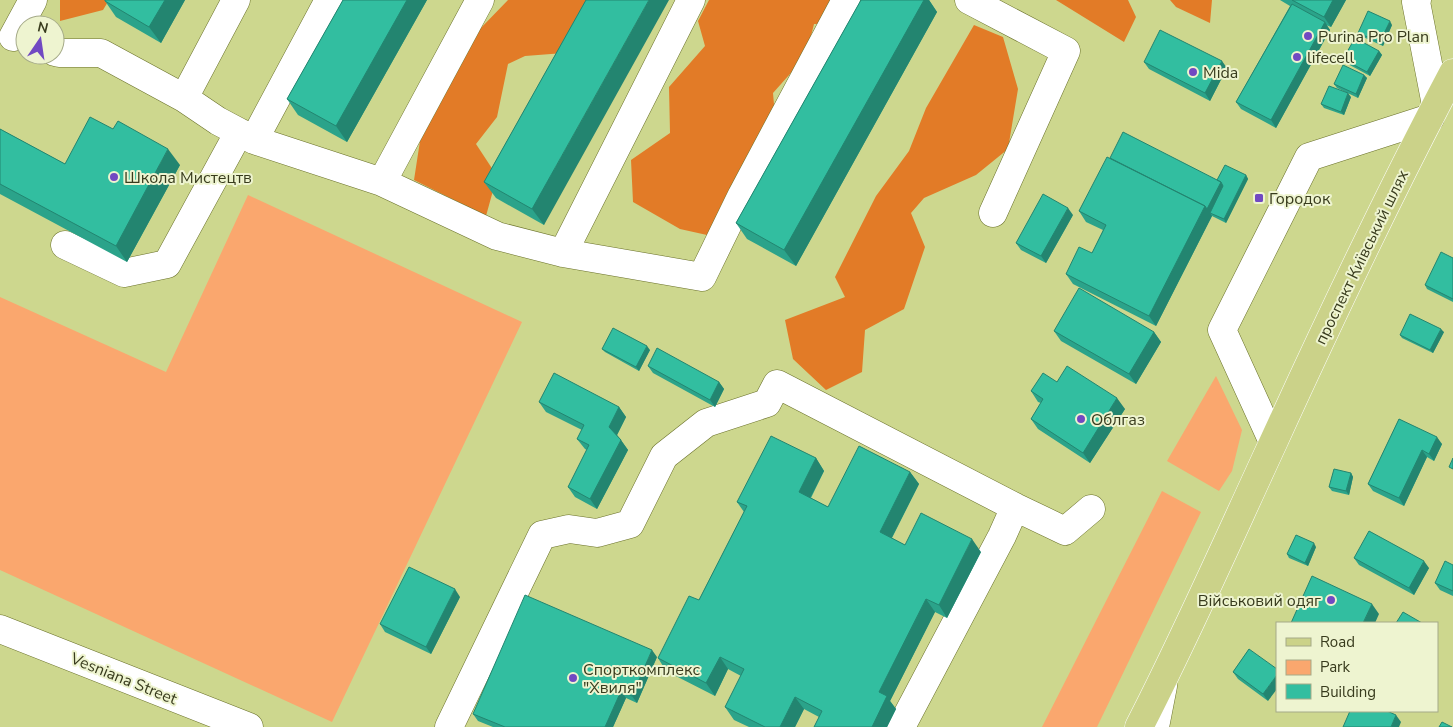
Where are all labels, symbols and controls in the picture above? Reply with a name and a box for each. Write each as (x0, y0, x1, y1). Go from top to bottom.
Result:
north arrow (15, 15, 65, 65)
text: N (36, 17, 50, 38)
place label: Purina Pro Plan (1318, 26, 1429, 48)
marker: Purina Pro Plan (1302, 30, 1314, 42)
place label: lifecell (1307, 47, 1355, 69)
marker: lifecell (1291, 51, 1303, 63)
place label: Mida (1203, 62, 1238, 84)
marker: Mida (1187, 66, 1199, 78)
street label: проспект Київський шлях (1310, 166, 1414, 348)
place label: Школа Мистецтв (124, 167, 252, 189)
marker: Школа Мистецтв (108, 171, 120, 183)
place label: Городок (1269, 188, 1331, 210)
marker: Городок (1253, 192, 1265, 204)
place label: Облгаз (1091, 409, 1145, 431)
marker: Облгаз (1075, 413, 1087, 425)
place label: Військовий одяг (1198, 590, 1321, 612)
marker: Військовий одяг (1325, 594, 1337, 606)
legend (1276, 622, 1438, 712)
text: Road (1320, 632, 1355, 652)
street label: Vesniana Street (66, 647, 180, 710)
text: Park (1320, 657, 1350, 677)
place label: Спорткомплекс "Хвиля" (583, 659, 700, 699)
marker: Спорткомплекс "Хвиля" (567, 672, 579, 684)
text: Building (1320, 682, 1376, 702)

